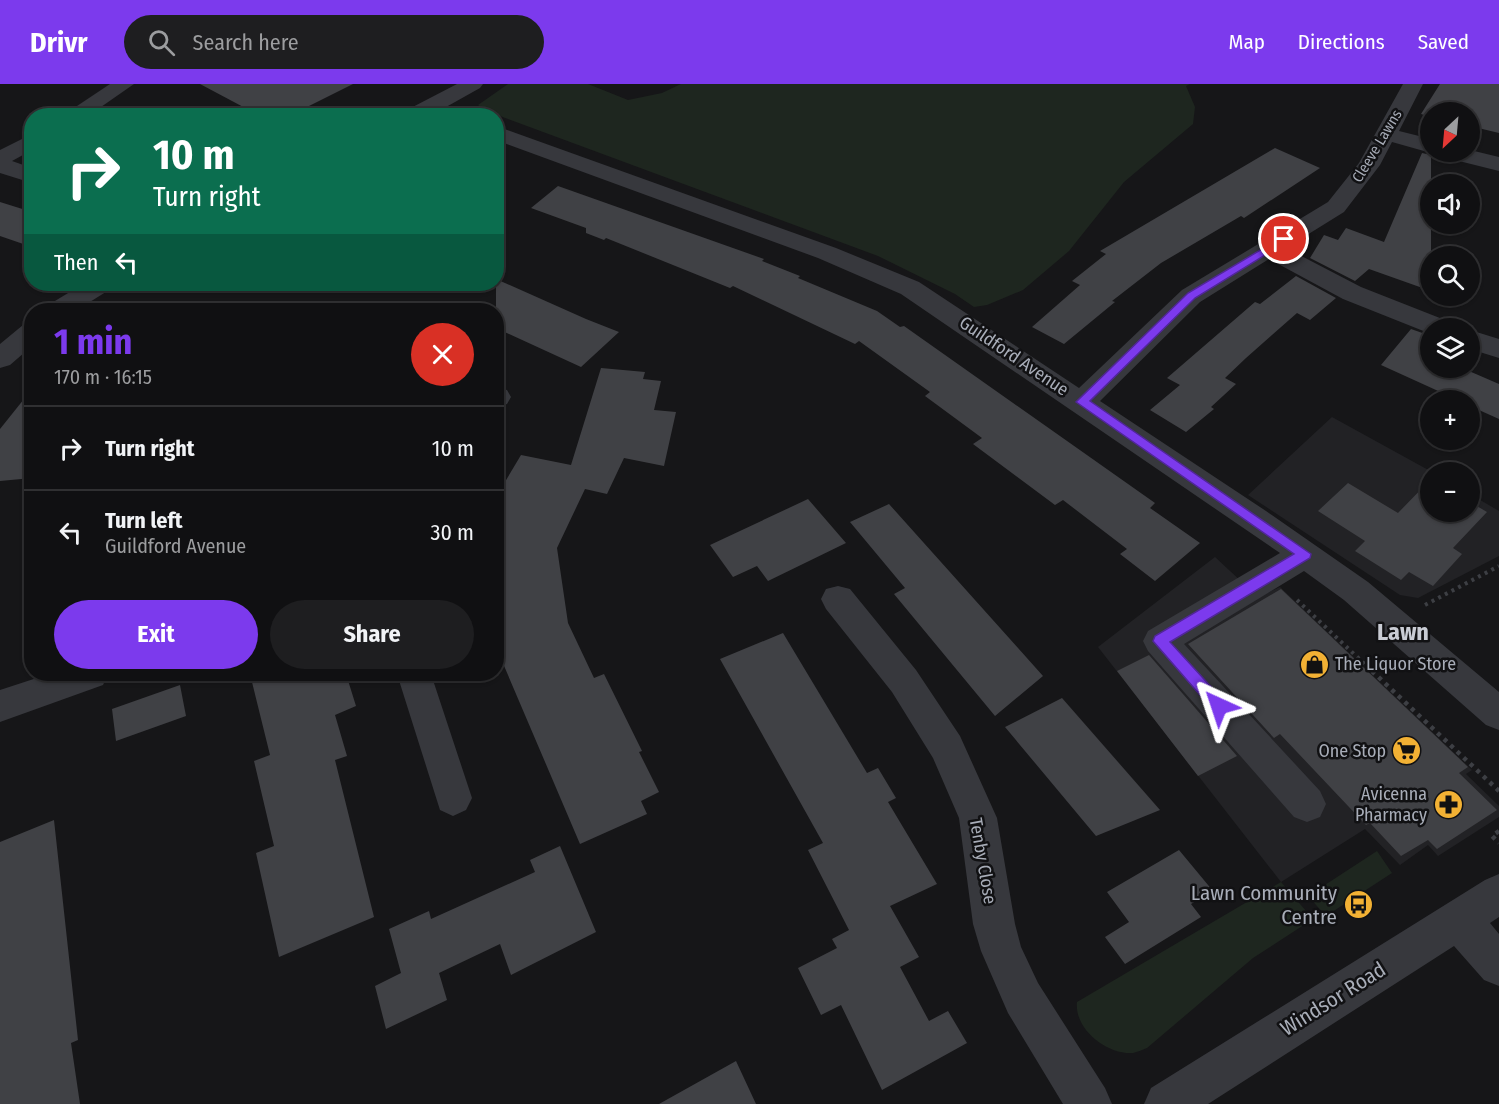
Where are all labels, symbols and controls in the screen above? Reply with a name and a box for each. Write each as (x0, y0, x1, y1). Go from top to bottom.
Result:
search box (124, 15, 544, 69)
text: Drivr (30, 26, 88, 59)
icon: search (145, 26, 178, 59)
text: Search here (193, 29, 299, 56)
text: Map (1228, 29, 1265, 55)
text: Directions (1298, 29, 1385, 55)
text: Saved (1418, 29, 1469, 55)
north arrow (1420, 102, 1480, 162)
map controls (1420, 102, 1480, 522)
street label: Cleeve Lawns (1348, 106, 1406, 186)
text: 10 m (153, 130, 234, 180)
icon: right (54, 132, 132, 210)
button: sound (1420, 174, 1480, 234)
text: Turn right (153, 181, 261, 213)
pin (1258, 213, 1309, 264)
icon: arrive (1267, 222, 1300, 255)
icon: left (110, 246, 143, 279)
button: search (1420, 246, 1480, 306)
text: Then (54, 249, 98, 276)
street label: Guildford Avenue (955, 311, 1073, 401)
button: layers (1420, 318, 1480, 378)
text: 1 min (54, 320, 132, 364)
button: close (411, 323, 474, 386)
text: 170 m · 16:15 (54, 365, 152, 389)
button: + (1420, 390, 1480, 450)
icon: right (54, 432, 87, 465)
text: Turn right (105, 435, 194, 462)
text: 10 m (432, 435, 474, 462)
button: − (1420, 462, 1480, 522)
text: Turn left (105, 507, 183, 534)
icon: left (54, 516, 87, 549)
text: 30 m (431, 519, 474, 546)
text: Guildford Avenue (105, 534, 246, 558)
button: Exit (54, 600, 258, 669)
button: Share (270, 600, 474, 669)
district label: Lawn (1377, 618, 1429, 646)
shop icon: The Liquor Store (1298, 648, 1330, 680)
place label: The Liquor Store (1335, 653, 1456, 675)
position arrow (1187, 674, 1251, 738)
supermarket icon: One Stop (1391, 735, 1423, 767)
place label: One Stop (1319, 740, 1386, 762)
place label: Avicenna Pharmacy (1355, 783, 1427, 826)
pharmacy icon: Avicenna Pharmacy (1432, 788, 1464, 820)
street label: Tenby Close (965, 816, 1001, 906)
place label: Lawn Community Centre (1191, 880, 1338, 930)
bus stop icon: Lawn Community Centre (1342, 889, 1374, 921)
street label: Windsor Road (1276, 956, 1390, 1042)

